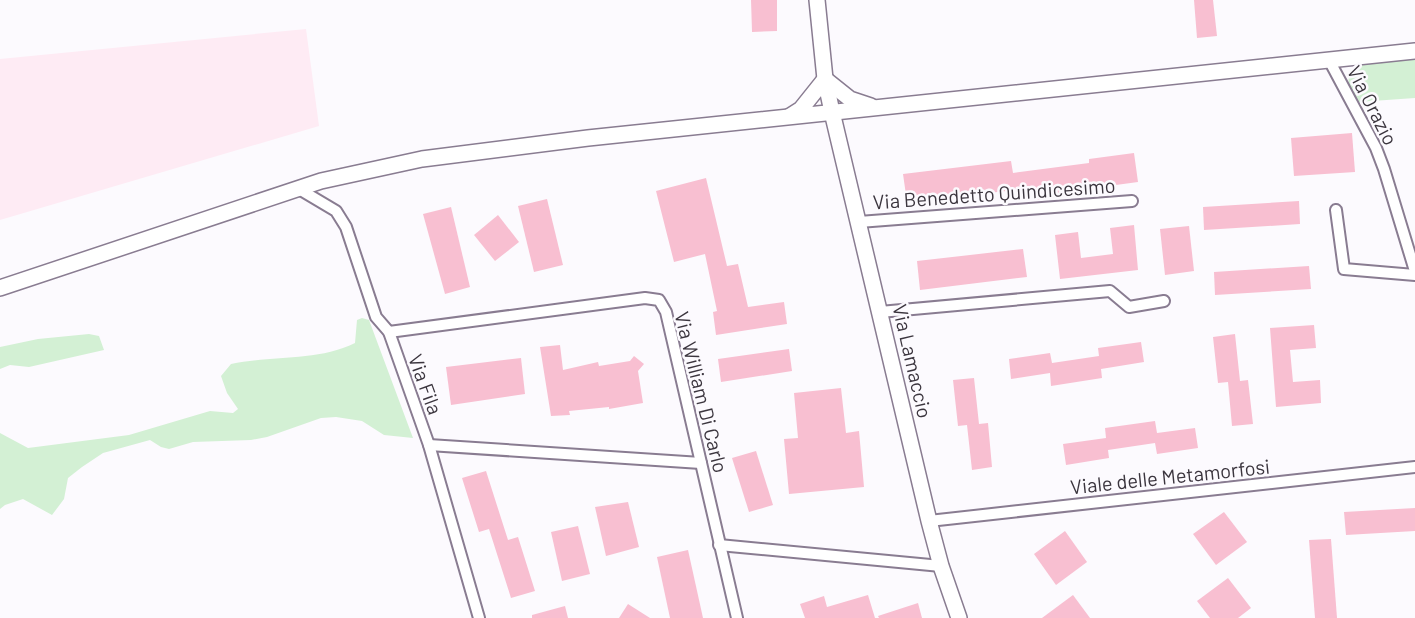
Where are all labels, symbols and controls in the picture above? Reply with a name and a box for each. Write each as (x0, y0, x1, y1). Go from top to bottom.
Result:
street label: Via Orazio (1343, 61, 1403, 149)
street label: Via Benedetto Quindicesimo (872, 173, 1116, 213)
street label: Via Lamaccio (888, 302, 938, 420)
street label: Via William Di Carlo (670, 309, 734, 475)
street label: Via Fila (404, 351, 448, 417)
street label: Viale delle Metamorfosi (1069, 454, 1271, 498)

